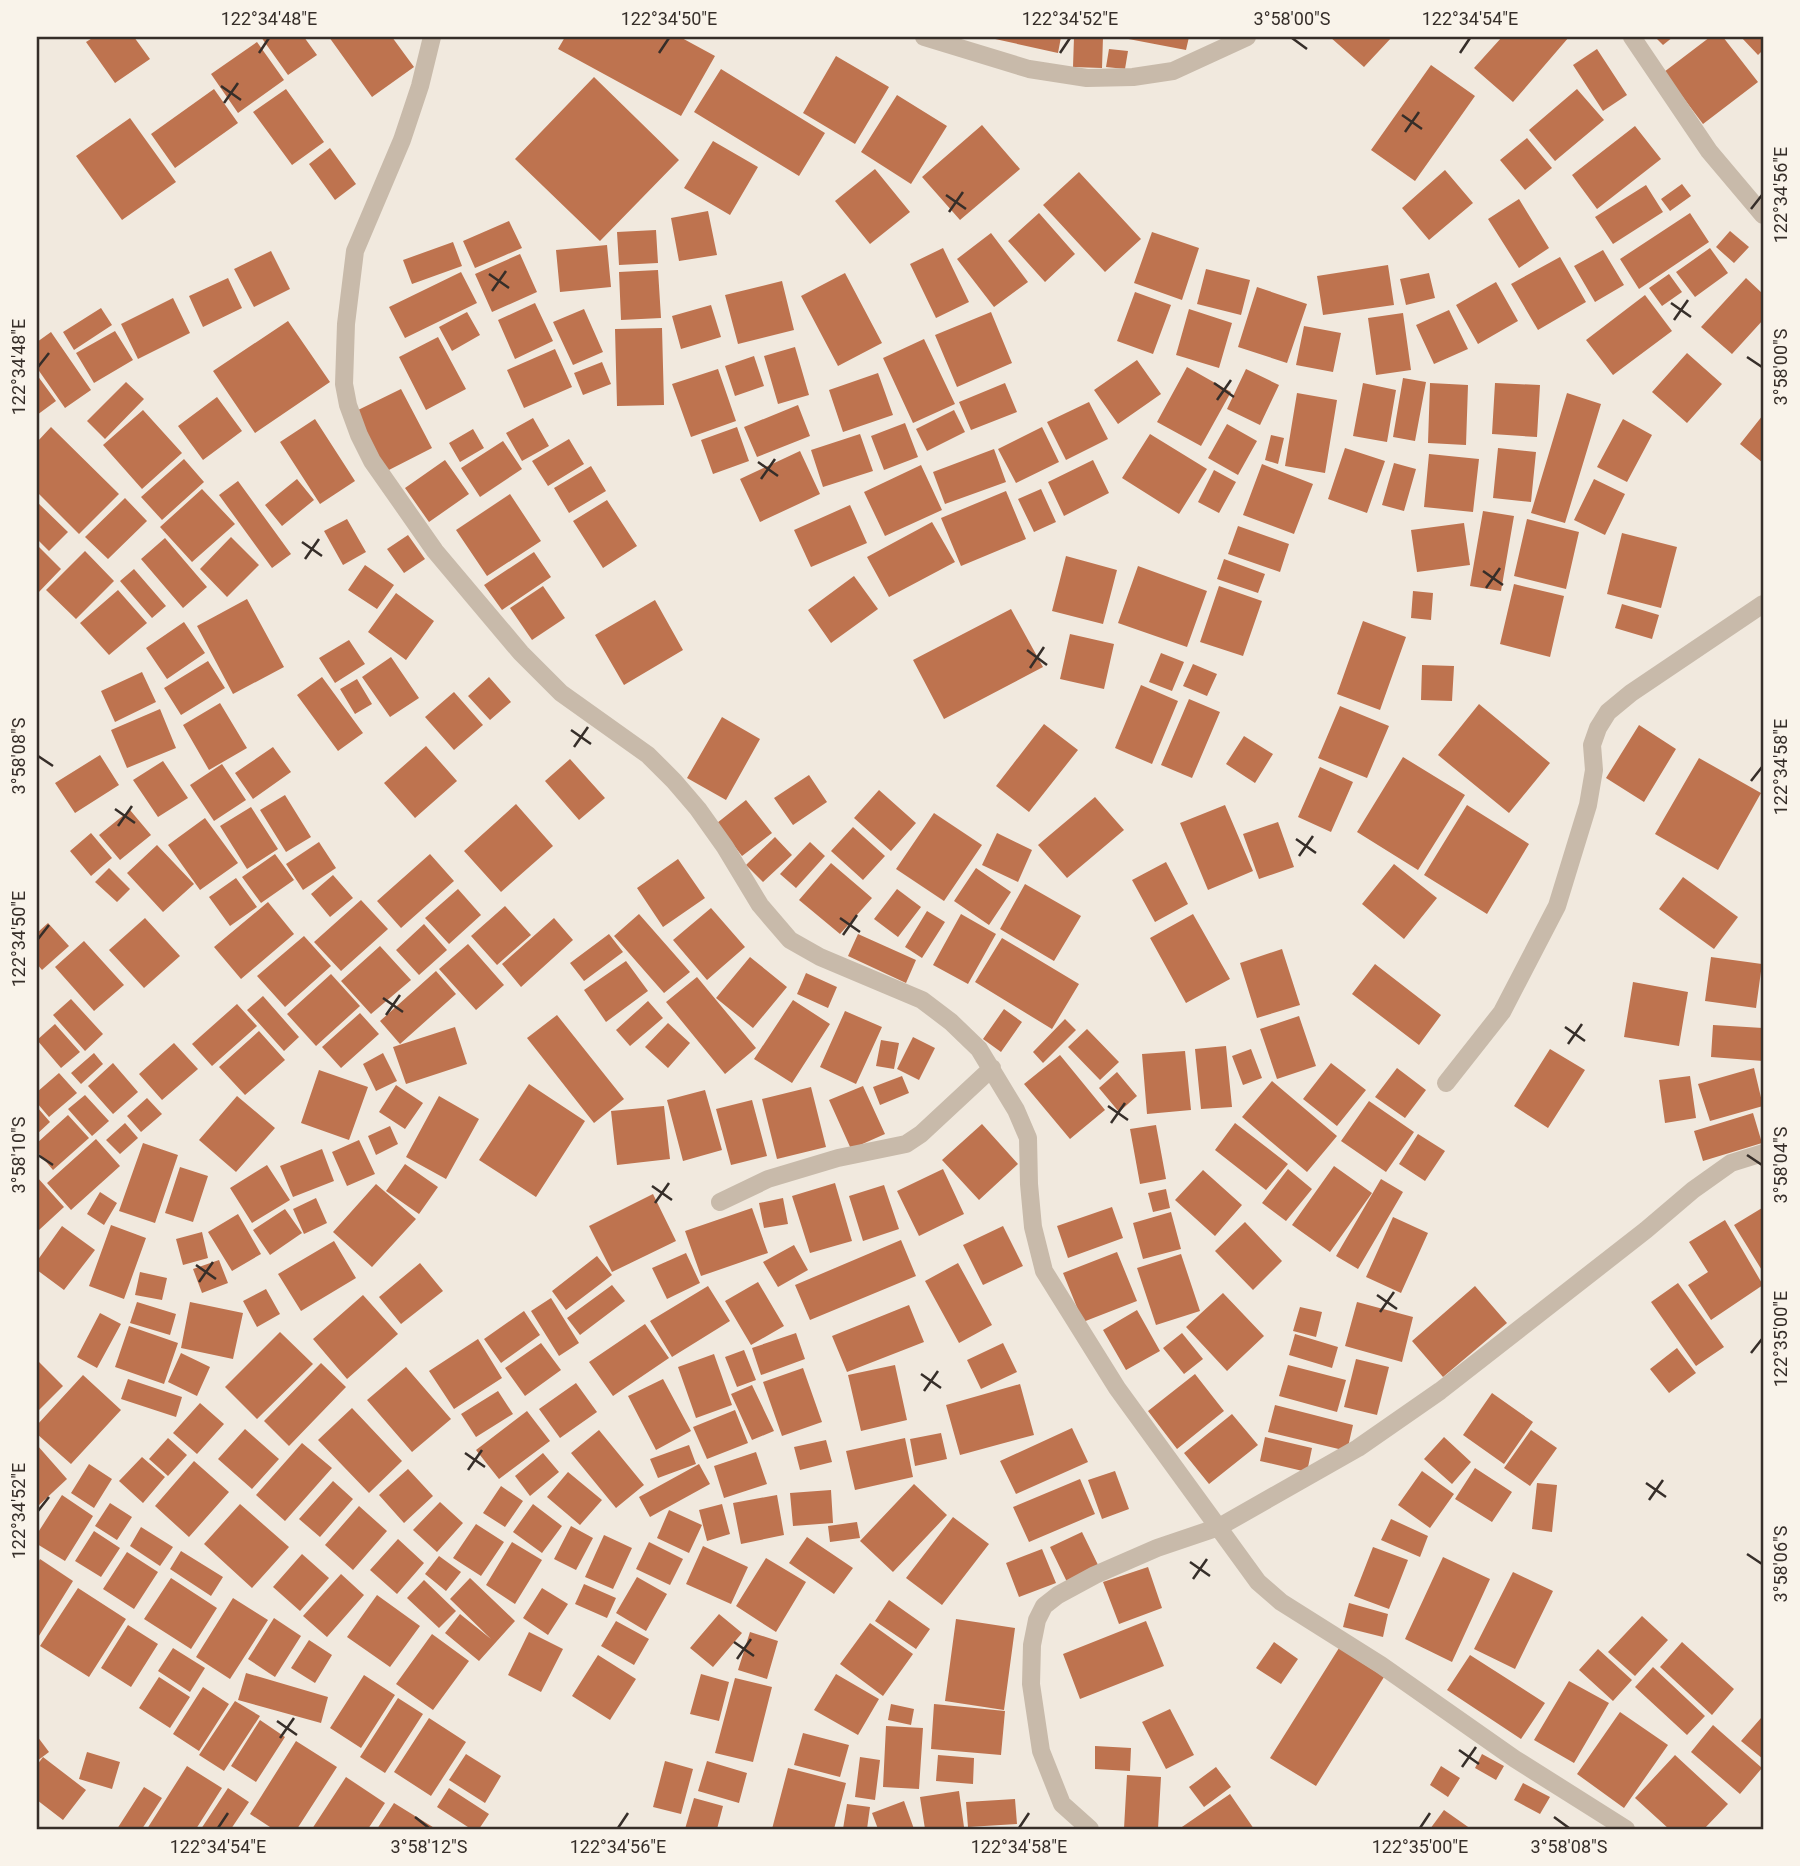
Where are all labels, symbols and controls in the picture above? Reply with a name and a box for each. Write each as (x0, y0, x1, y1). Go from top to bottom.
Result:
text: 122°34'48"E (221, 8, 317, 29)
text: 122°34'50"E (621, 8, 717, 29)
text: 122°34'52"E (1022, 8, 1118, 29)
text: 3°58'00"S (1254, 8, 1331, 29)
text: 122°34'54"E (1422, 8, 1518, 29)
text: 122°34'56"E (1770, 147, 1791, 243)
text: 122°34'48"E (8, 319, 29, 415)
text: 3°58'00"S (1770, 328, 1791, 405)
text: 3°58'08"S (8, 717, 29, 794)
text: 122°34'58"E (1770, 719, 1791, 815)
text: 122°34'50"E (8, 891, 29, 987)
text: 3°58'10"S (8, 1116, 29, 1193)
text: 3°58'04"S (1770, 1126, 1791, 1203)
text: 122°35'00"E (1770, 1291, 1791, 1387)
text: 122°34'52"E (8, 1463, 29, 1559)
text: 3°58'06"S (1770, 1525, 1791, 1602)
text: 122°34'54"E (170, 1836, 266, 1857)
text: 3°58'12"S (391, 1836, 468, 1857)
text: 122°34'56"E (570, 1836, 666, 1857)
text: 122°34'58"E (971, 1836, 1067, 1857)
text: 122°35'00"E (1372, 1836, 1468, 1857)
text: 3°58'08"S (1531, 1836, 1608, 1857)

